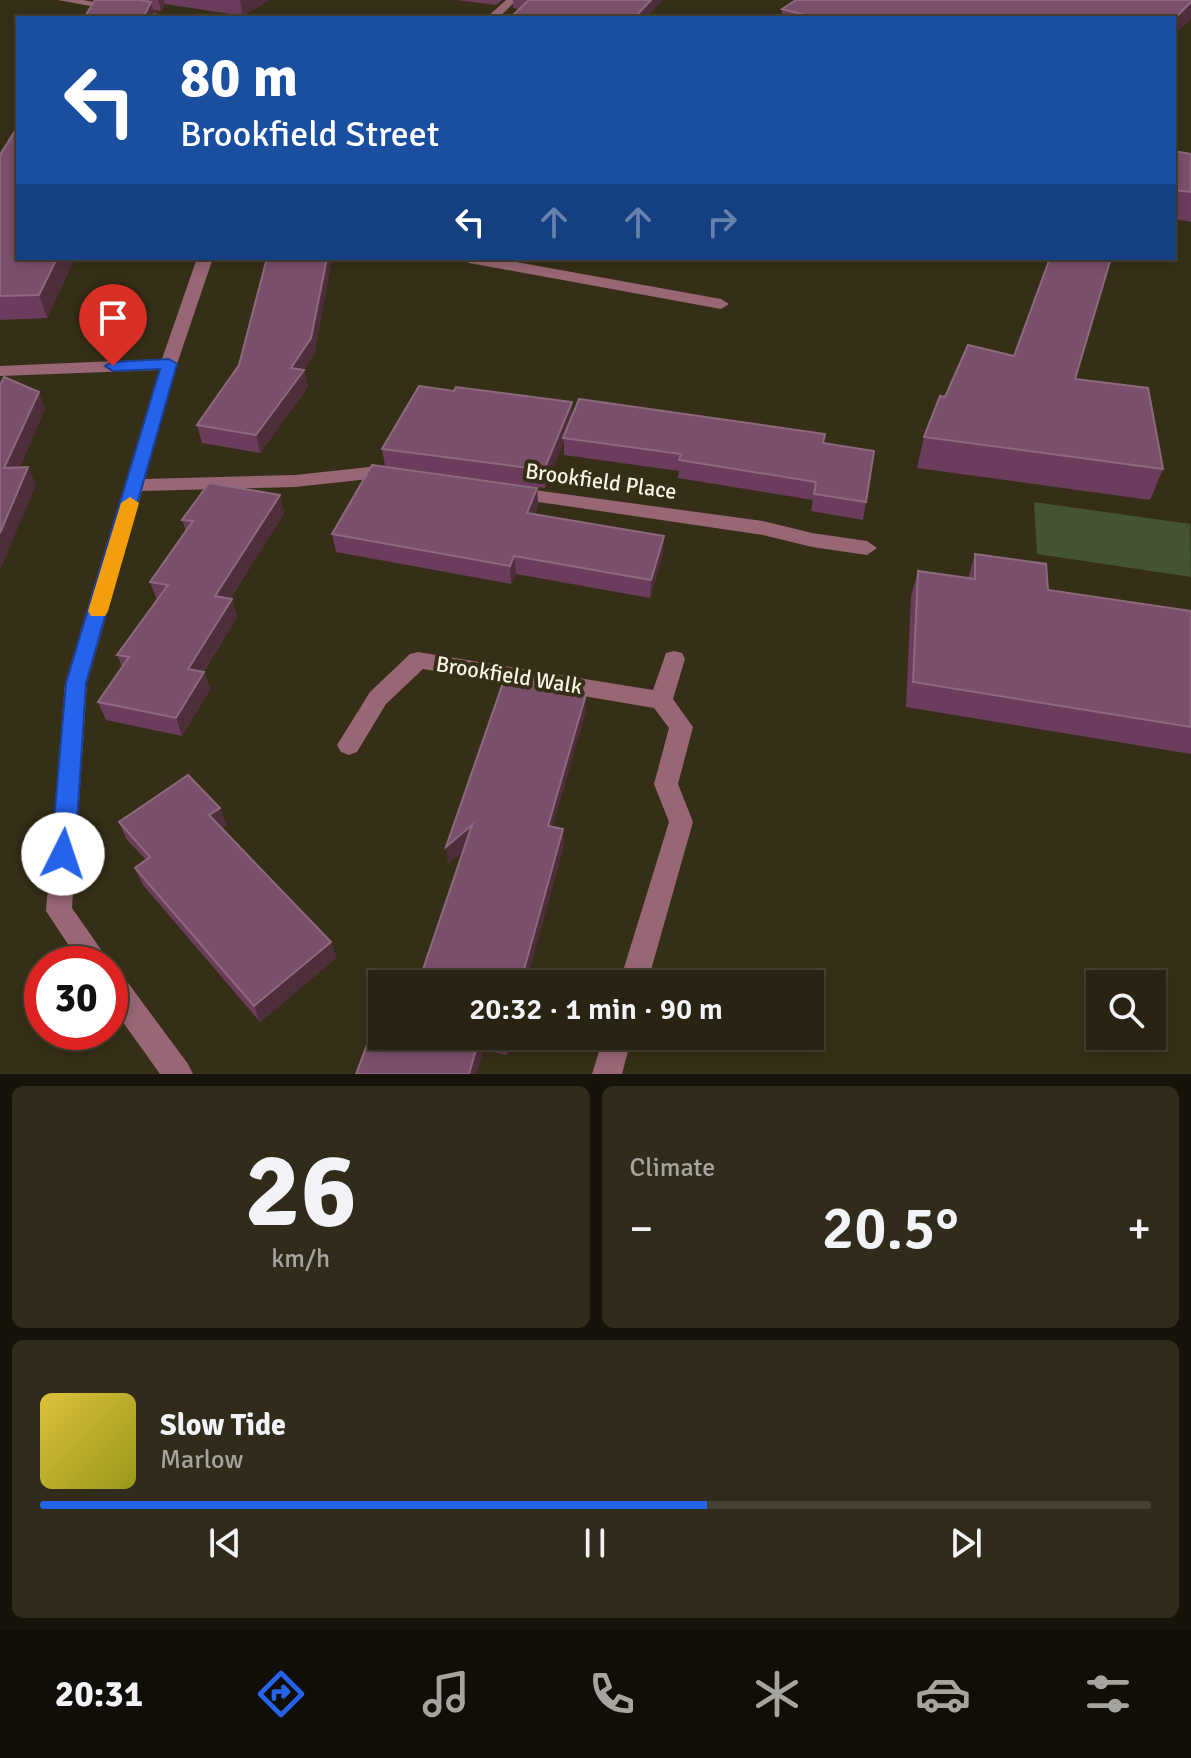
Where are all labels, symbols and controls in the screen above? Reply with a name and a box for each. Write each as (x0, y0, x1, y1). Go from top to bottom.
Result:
text: 80 m (180, 43, 298, 112)
icon: left (48, 48, 152, 152)
text: Brookfield Street (180, 112, 439, 157)
icon: left (448, 200, 492, 244)
icon: ahead (532, 200, 576, 244)
icon: ahead (616, 200, 660, 244)
icon: right (700, 200, 744, 244)
pin (79, 284, 147, 366)
icon: arrive (91, 296, 135, 340)
street label: Brookfield Place (524, 457, 678, 505)
street label: Brookfield Walk (434, 650, 584, 700)
position arrow (21, 812, 105, 896)
speed limit sign: 30 (24, 946, 128, 1050)
map controls (1086, 970, 1166, 1050)
button: search (1086, 970, 1166, 1050)
text: 20:32 · 1 min · 90 m (469, 991, 723, 1028)
text: 26 (245, 1127, 357, 1255)
text: Climate (630, 1152, 715, 1184)
text: 20.5° (822, 1192, 959, 1266)
text: − (630, 1202, 653, 1256)
text: + (1127, 1202, 1151, 1256)
text: km/h (271, 1243, 330, 1275)
text: Slow Tide (160, 1407, 286, 1444)
text: Marlow (160, 1444, 243, 1476)
icon: previous (203, 1521, 247, 1565)
icon: pause (573, 1521, 617, 1565)
icon: next (944, 1521, 988, 1565)
icon: directions (253, 1666, 309, 1722)
icon: music (418, 1666, 474, 1722)
icon: phone (584, 1666, 640, 1722)
icon: climate (749, 1666, 805, 1722)
icon: car (915, 1666, 971, 1722)
icon: filters (1080, 1666, 1136, 1722)
text: 20:31 (55, 1672, 143, 1717)

